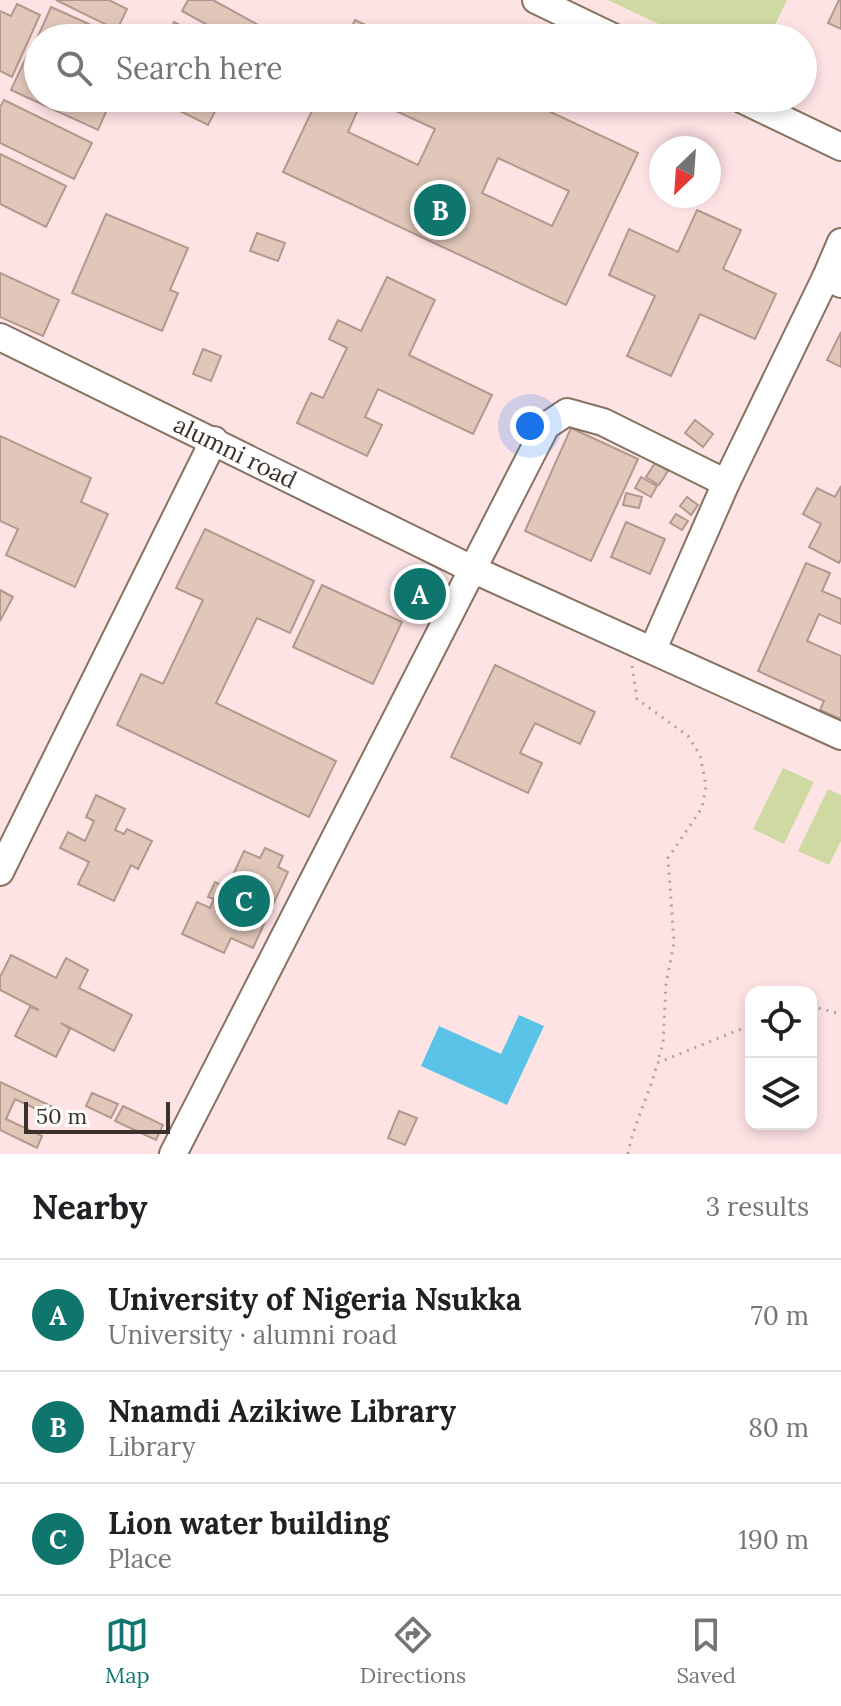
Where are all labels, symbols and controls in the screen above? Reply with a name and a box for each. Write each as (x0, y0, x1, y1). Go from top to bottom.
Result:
search box (24, 24, 817, 112)
icon: search (52, 46, 96, 90)
text: Search here (116, 49, 283, 87)
north arrow (649, 136, 721, 208)
pin: B (414, 180, 466, 240)
your location (510, 406, 550, 446)
street label: alumni road (169, 409, 302, 495)
pin: A (394, 564, 446, 624)
pin: C (218, 871, 270, 931)
map controls (745, 986, 817, 1130)
button: locate (745, 986, 817, 1058)
button: layers (745, 1058, 817, 1130)
scale bar (24, 1098, 170, 1134)
text: 50 m (36, 1102, 87, 1130)
text: Nearby (32, 1185, 148, 1228)
text: 3 results (706, 1190, 809, 1223)
text: University of Nigeria Nsukka (108, 1280, 521, 1318)
text: A (49, 1299, 67, 1332)
text: 70 m (751, 1299, 809, 1332)
text: University · alumni road (108, 1318, 397, 1351)
text: Nnamdi Azikiwe Library (108, 1392, 456, 1430)
text: B (49, 1411, 67, 1444)
text: 80 m (748, 1411, 809, 1444)
text: Library (108, 1430, 195, 1463)
text: Lion water building (108, 1504, 389, 1542)
text: C (49, 1523, 67, 1556)
text: 190 m (738, 1523, 809, 1556)
text: Place (108, 1542, 172, 1575)
tab: Map (105, 1613, 150, 1689)
tab: Directions (360, 1613, 466, 1689)
tab: Saved (676, 1613, 736, 1689)

